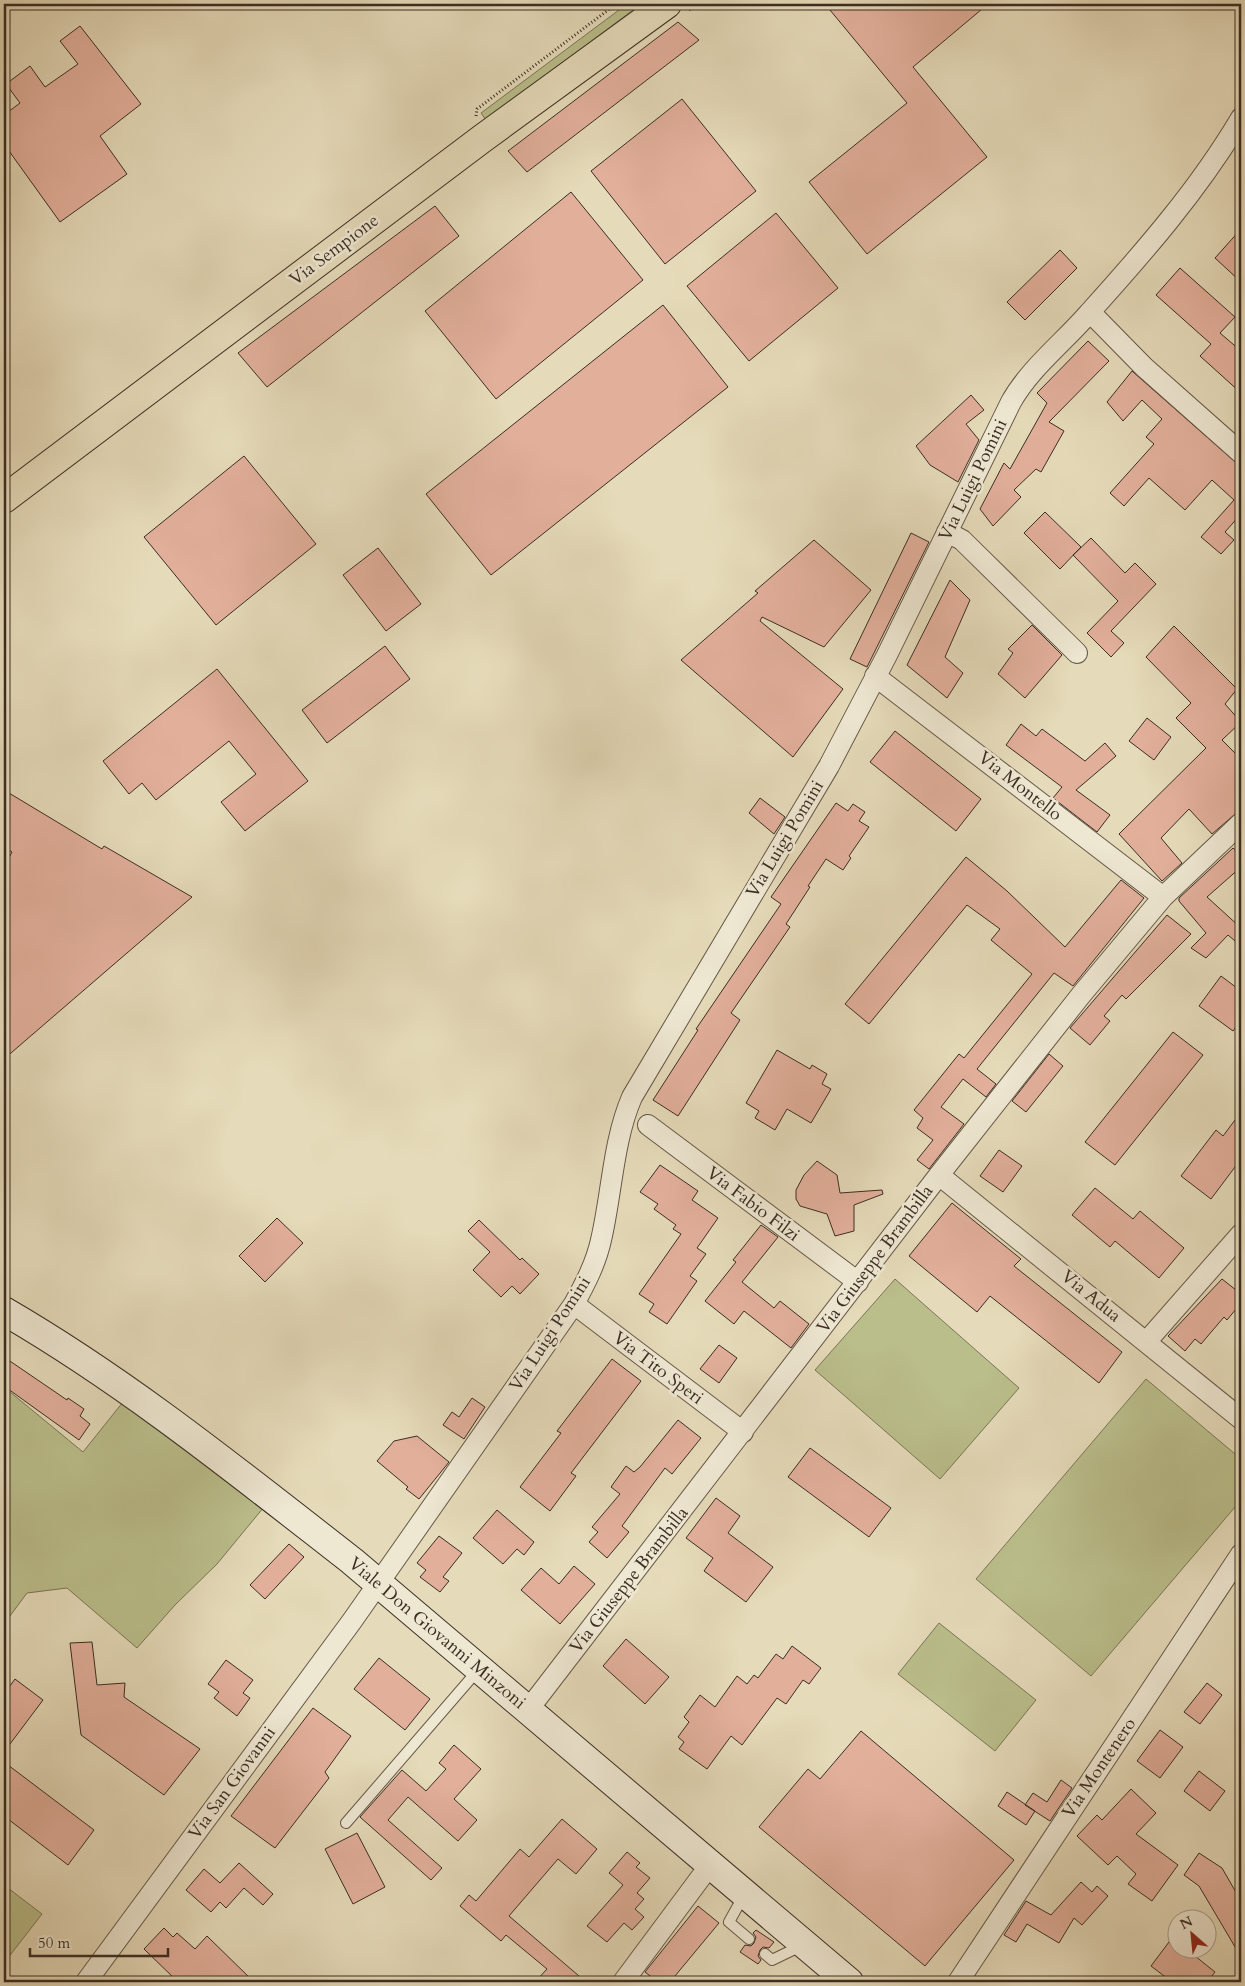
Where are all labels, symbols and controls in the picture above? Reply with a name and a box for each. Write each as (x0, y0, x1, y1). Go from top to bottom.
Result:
street label: Via Sempione (284, 208, 384, 292)
street label: Via Luigi Pomini (933, 415, 1013, 545)
street label: Via Montello (973, 745, 1068, 827)
street label: Via Luigi Pomini (740, 776, 830, 902)
street label: Via Fabio Filzi (701, 1161, 805, 1247)
street label: Via Giuseppe Brambilla (811, 1179, 939, 1338)
street label: Via Adua (1056, 1264, 1127, 1328)
street label: Via Luigi Pomini (503, 1272, 597, 1396)
street label: Via Tito Speri (607, 1326, 709, 1410)
street label: Via Giuseppe Brambilla (564, 1501, 694, 1659)
street label: Viale Don Giovanni Minzoni (343, 1551, 531, 1715)
street label: Via Montenero (1056, 1713, 1142, 1823)
street label: Via San Giovanni (182, 1721, 282, 1845)
north arrow (1168, 1908, 1218, 1958)
text: N (1177, 1912, 1196, 1934)
scale bar (30, 1926, 168, 1958)
text: 50 m (38, 1933, 70, 1953)

